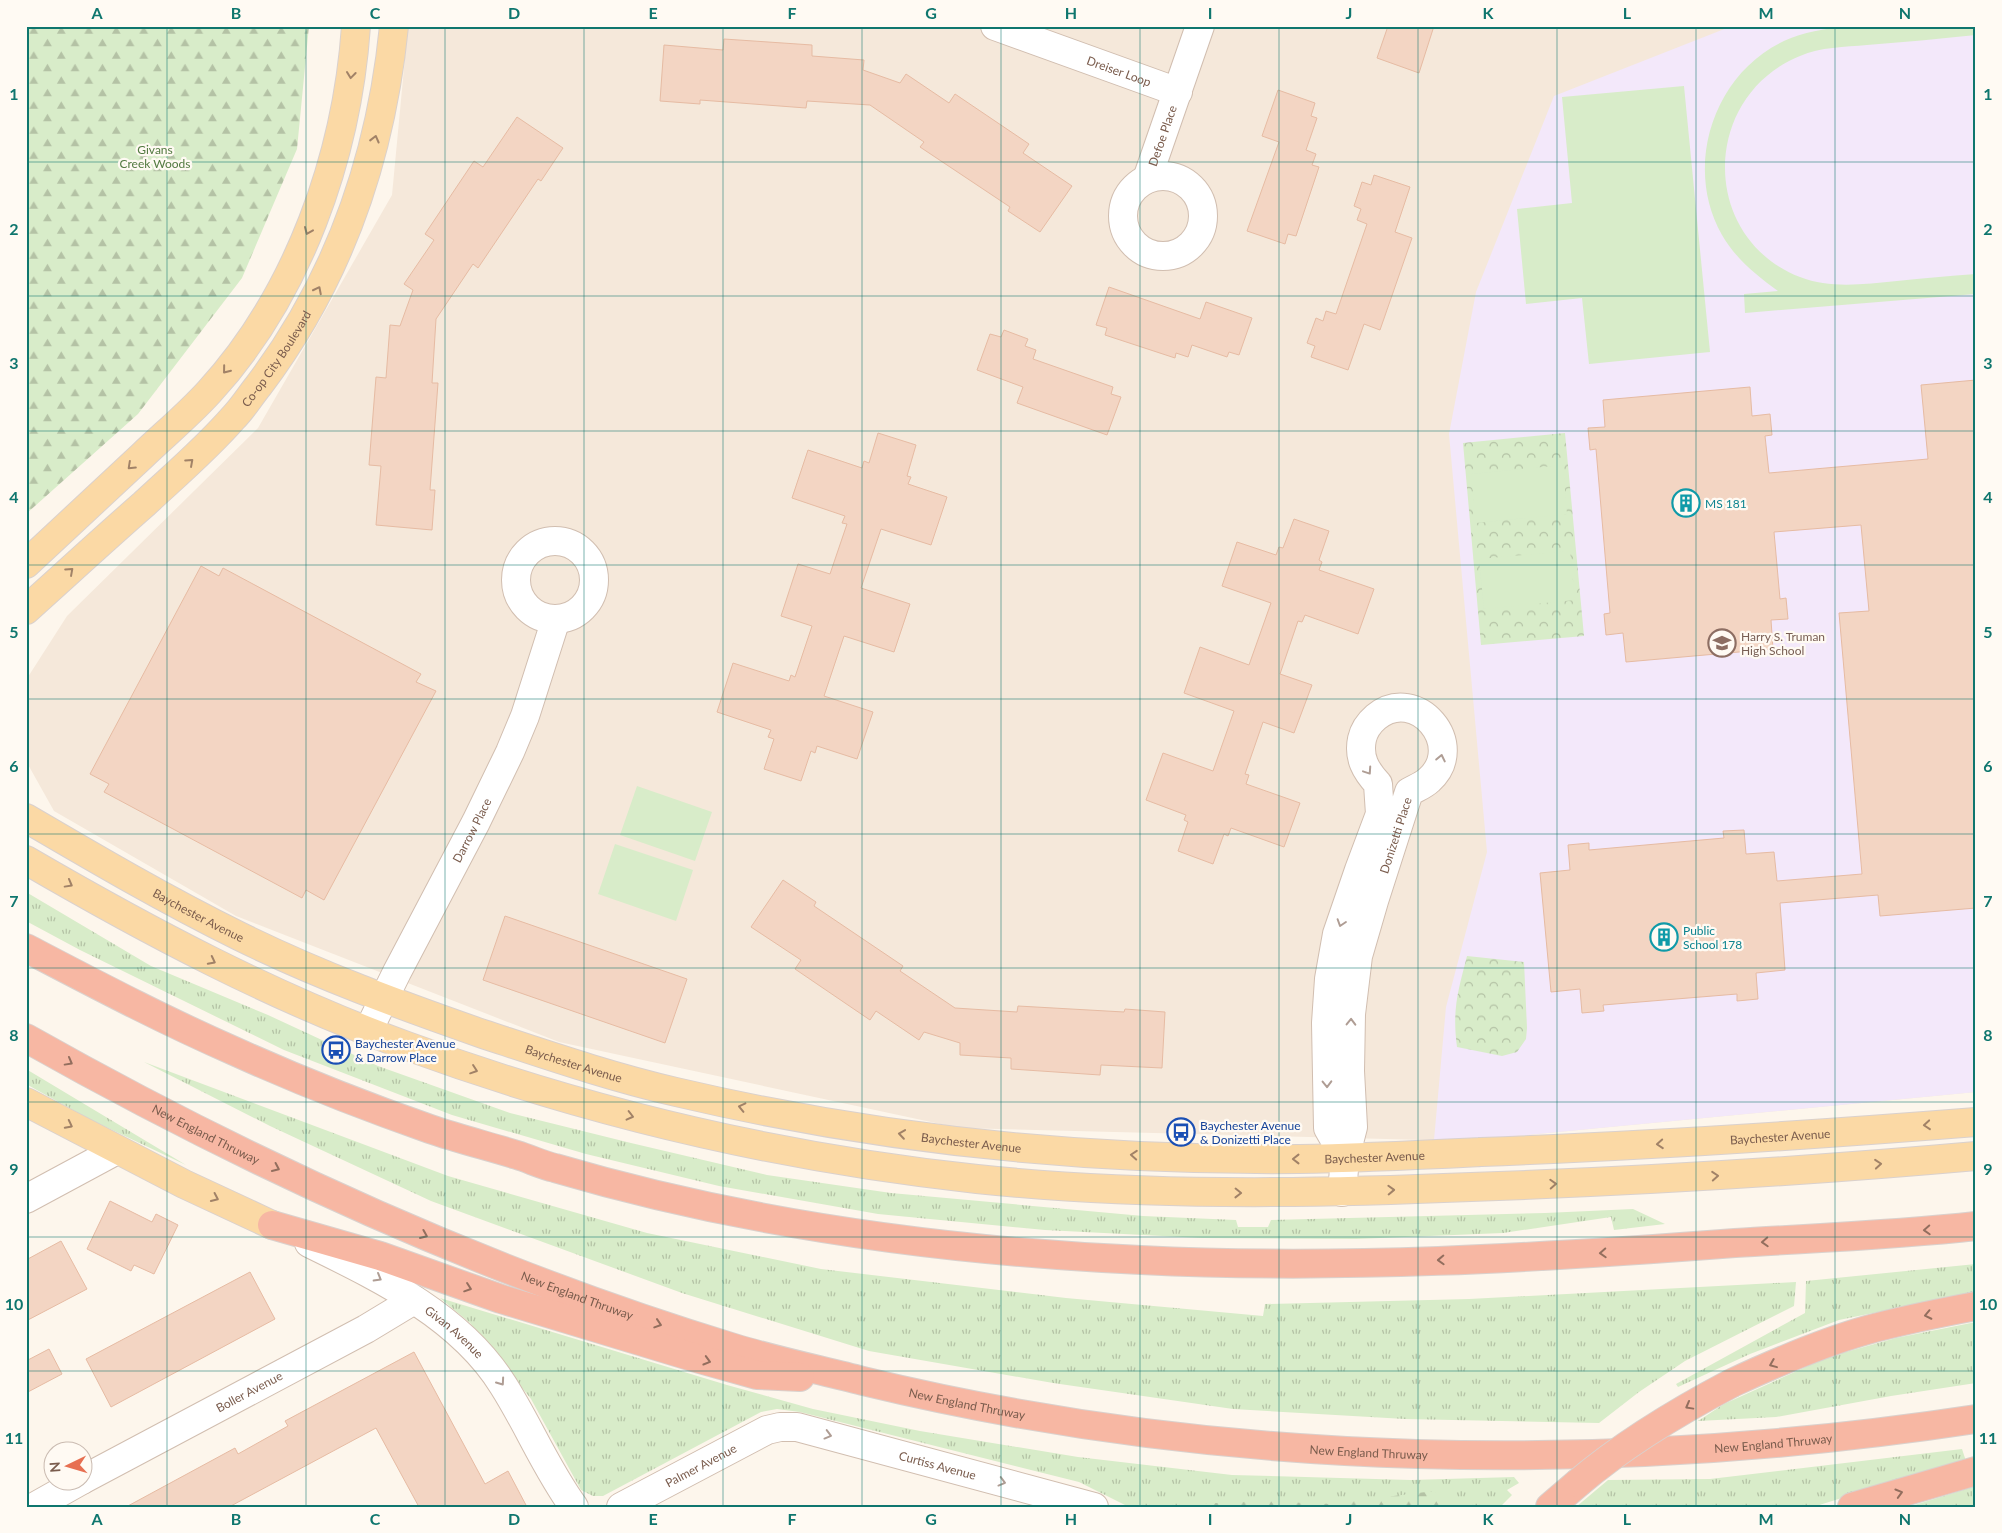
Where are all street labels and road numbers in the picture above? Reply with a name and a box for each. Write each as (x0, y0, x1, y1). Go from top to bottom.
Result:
street label: Dreiser Loop (1085, 52, 1154, 89)
street label: Defoe Place (1145, 103, 1180, 168)
street label: Co-op City Boulevard (238, 308, 314, 410)
street label: Darrow Place (449, 795, 494, 865)
street label: Donizetti Place (1376, 795, 1414, 875)
street label: Baychester Avenue (150, 885, 247, 945)
street label: Baychester Avenue (523, 1041, 624, 1085)
street label: New England Thruway (150, 1100, 263, 1167)
street label: Baychester Avenue (1729, 1125, 1831, 1147)
street label: Baychester Avenue (920, 1129, 1022, 1155)
street label: Baychester Avenue (1324, 1147, 1425, 1166)
street label: New England Thruway (519, 1268, 636, 1323)
street label: Givan Avenue (422, 1302, 487, 1361)
street label: Boller Avenue (213, 1367, 285, 1415)
street label: New England Thruway (907, 1384, 1027, 1422)
street label: New England Thruway (1714, 1430, 1834, 1455)
street label: Palmer Avenue (662, 1440, 739, 1490)
street label: New England Thruway (1309, 1441, 1429, 1462)
street label: Curtiss Avenue (897, 1447, 978, 1482)

